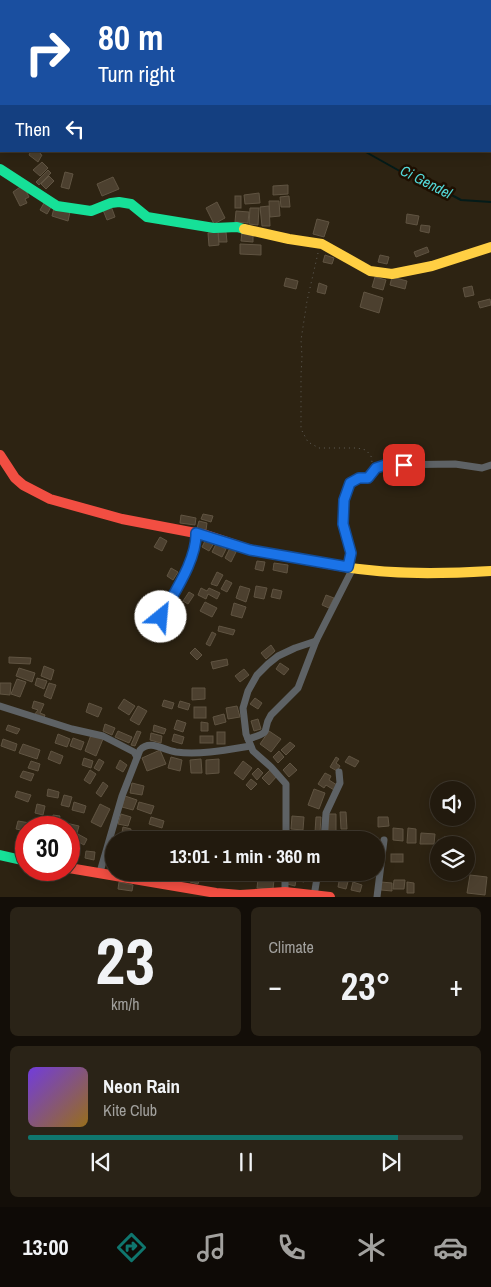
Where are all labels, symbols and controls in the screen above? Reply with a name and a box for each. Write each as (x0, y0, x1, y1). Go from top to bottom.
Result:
text: 80 m (98, 14, 163, 61)
icon: right (15, 20, 80, 85)
text: Turn right (98, 59, 175, 89)
icon: left (61, 115, 89, 143)
text: Then (15, 116, 51, 142)
water label: Ci Gendel (397, 160, 456, 204)
pin (383, 444, 425, 486)
icon: arrive (390, 451, 418, 479)
position arrow (134, 590, 186, 642)
map controls (430, 781, 475, 881)
button: sound (430, 781, 475, 826)
speed limit sign: 30 (15, 816, 80, 881)
button: layers (430, 836, 475, 881)
text: 13:01 · 1 min · 360 m (170, 843, 320, 869)
text: 23 (96, 917, 155, 1004)
text: Climate (269, 936, 314, 958)
text: 23° (341, 961, 391, 1012)
text: − (269, 967, 282, 1005)
text: + (450, 967, 463, 1005)
text: km/h (111, 993, 139, 1015)
text: Neon Rain (103, 1073, 180, 1099)
text: Kite Club (103, 1099, 157, 1121)
icon: previous (87, 1148, 115, 1176)
icon: pause (232, 1148, 260, 1176)
icon: next (377, 1148, 405, 1176)
icon: directions (114, 1230, 149, 1265)
icon: music (194, 1230, 229, 1265)
icon: phone (274, 1230, 309, 1265)
icon: climate (354, 1230, 389, 1265)
icon: car (433, 1230, 468, 1265)
text: 13:00 (22, 1232, 69, 1262)

